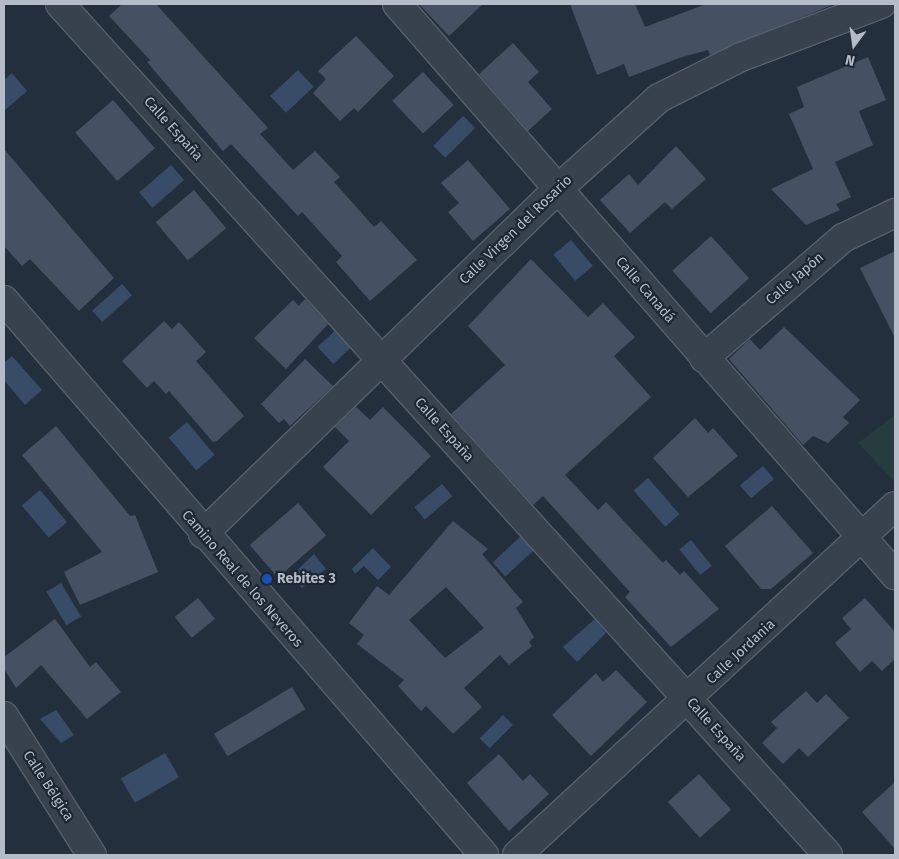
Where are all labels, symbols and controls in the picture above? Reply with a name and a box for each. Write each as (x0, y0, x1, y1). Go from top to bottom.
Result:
north arrow (829, 20, 879, 70)
text: N (844, 51, 857, 69)
street label: Calle España (140, 94, 206, 164)
street label: Calle Virgen del Rosario (456, 172, 576, 288)
street label: Calle Japón (763, 249, 827, 309)
street label: Calle Canadá (612, 254, 678, 326)
street label: Calle España (411, 395, 477, 465)
street label: Camino Real de los Neveros (178, 507, 306, 651)
place label: Rebites 3 (277, 571, 336, 587)
marker: Rebites 3 (261, 573, 273, 585)
street label: Calle Jordania (703, 616, 779, 688)
street label: Calle España (683, 695, 749, 765)
street label: Calle Bélgica (19, 748, 77, 824)

